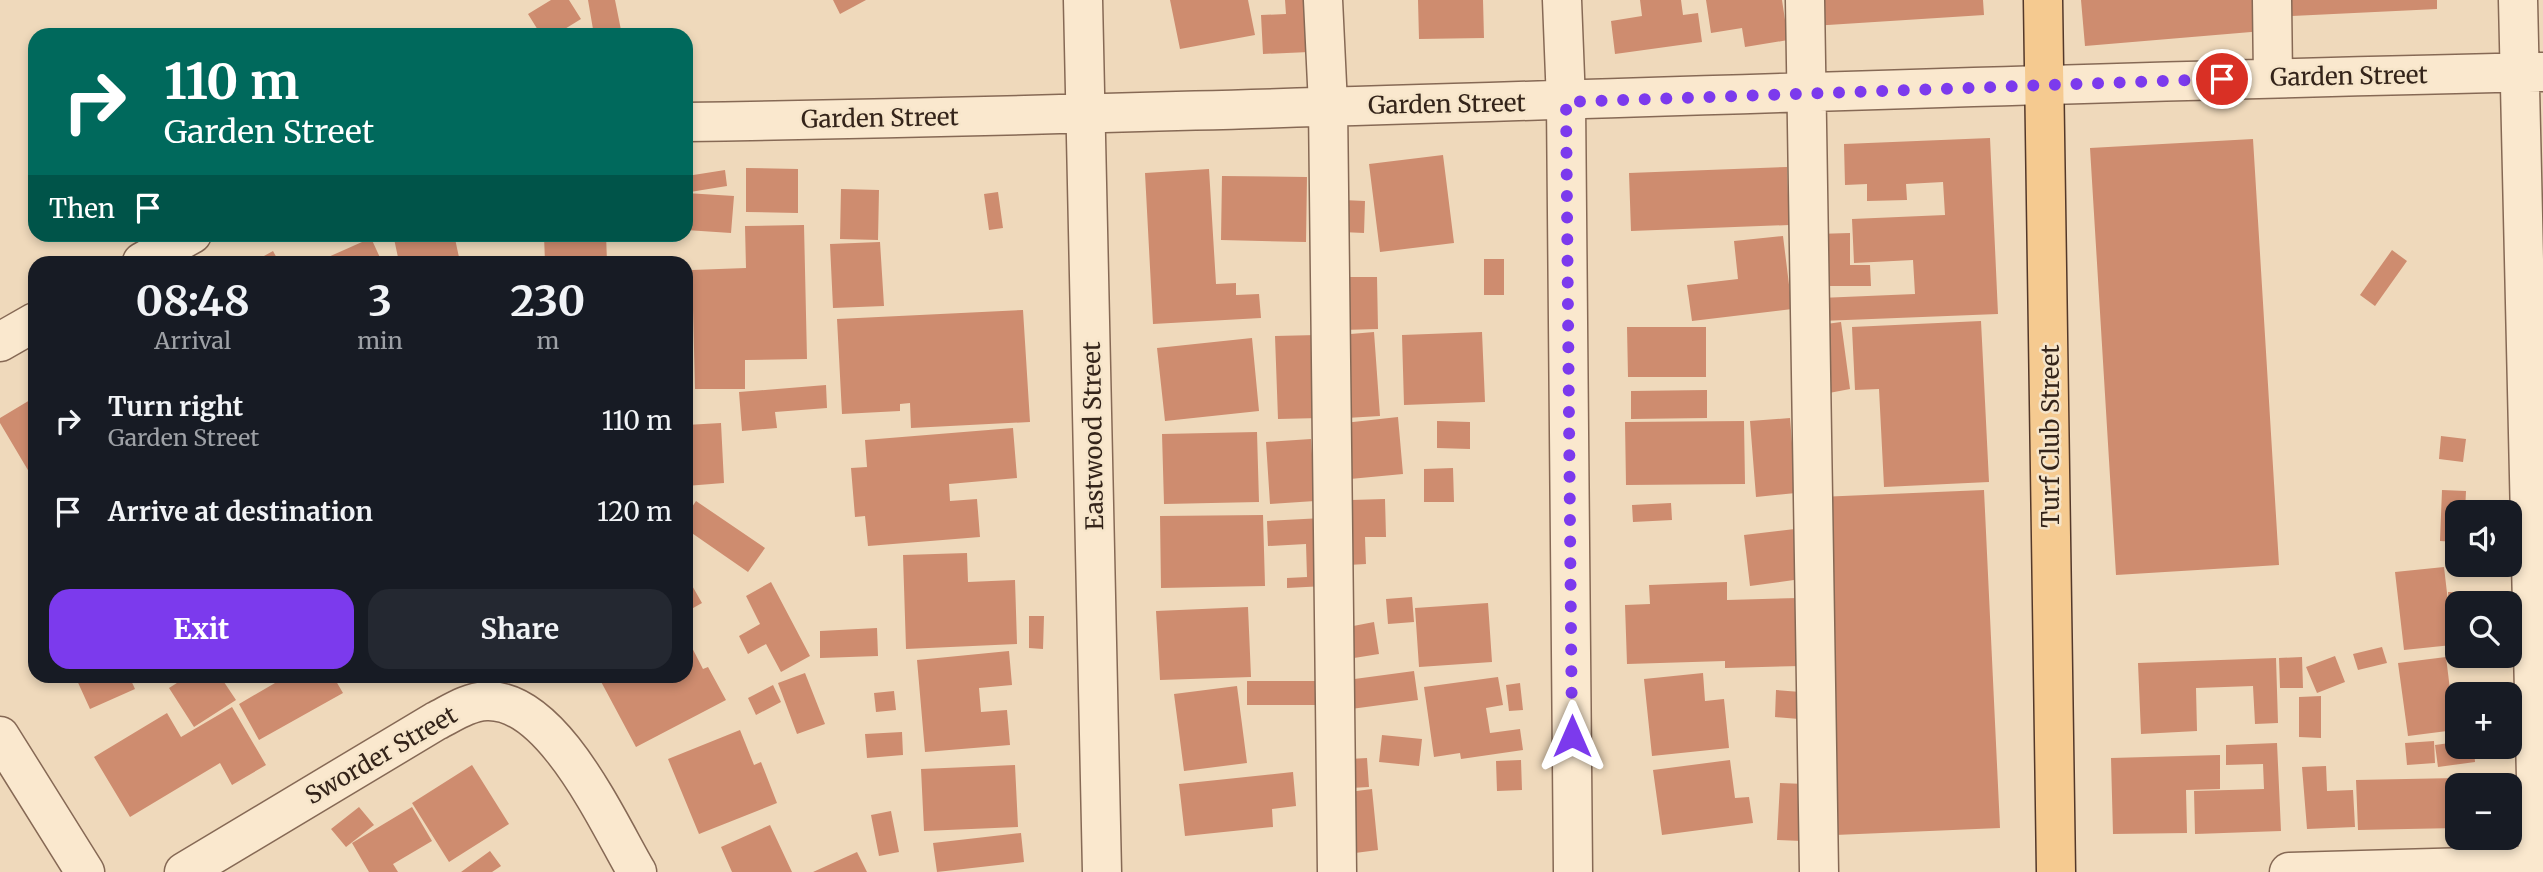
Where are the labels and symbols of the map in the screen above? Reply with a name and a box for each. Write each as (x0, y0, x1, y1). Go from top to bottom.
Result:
pin (2192, 49, 2252, 109)
street label: Garden Street (2270, 59, 2429, 93)
street label: Garden Street (1368, 87, 1527, 121)
street label: Garden Street (801, 101, 960, 135)
street label: Eastwood Street (1076, 341, 1110, 531)
street label: Turf Club Street (2035, 344, 2066, 528)
street label: Sworder Street (300, 699, 463, 811)
position arrow (1535, 699, 1609, 773)

